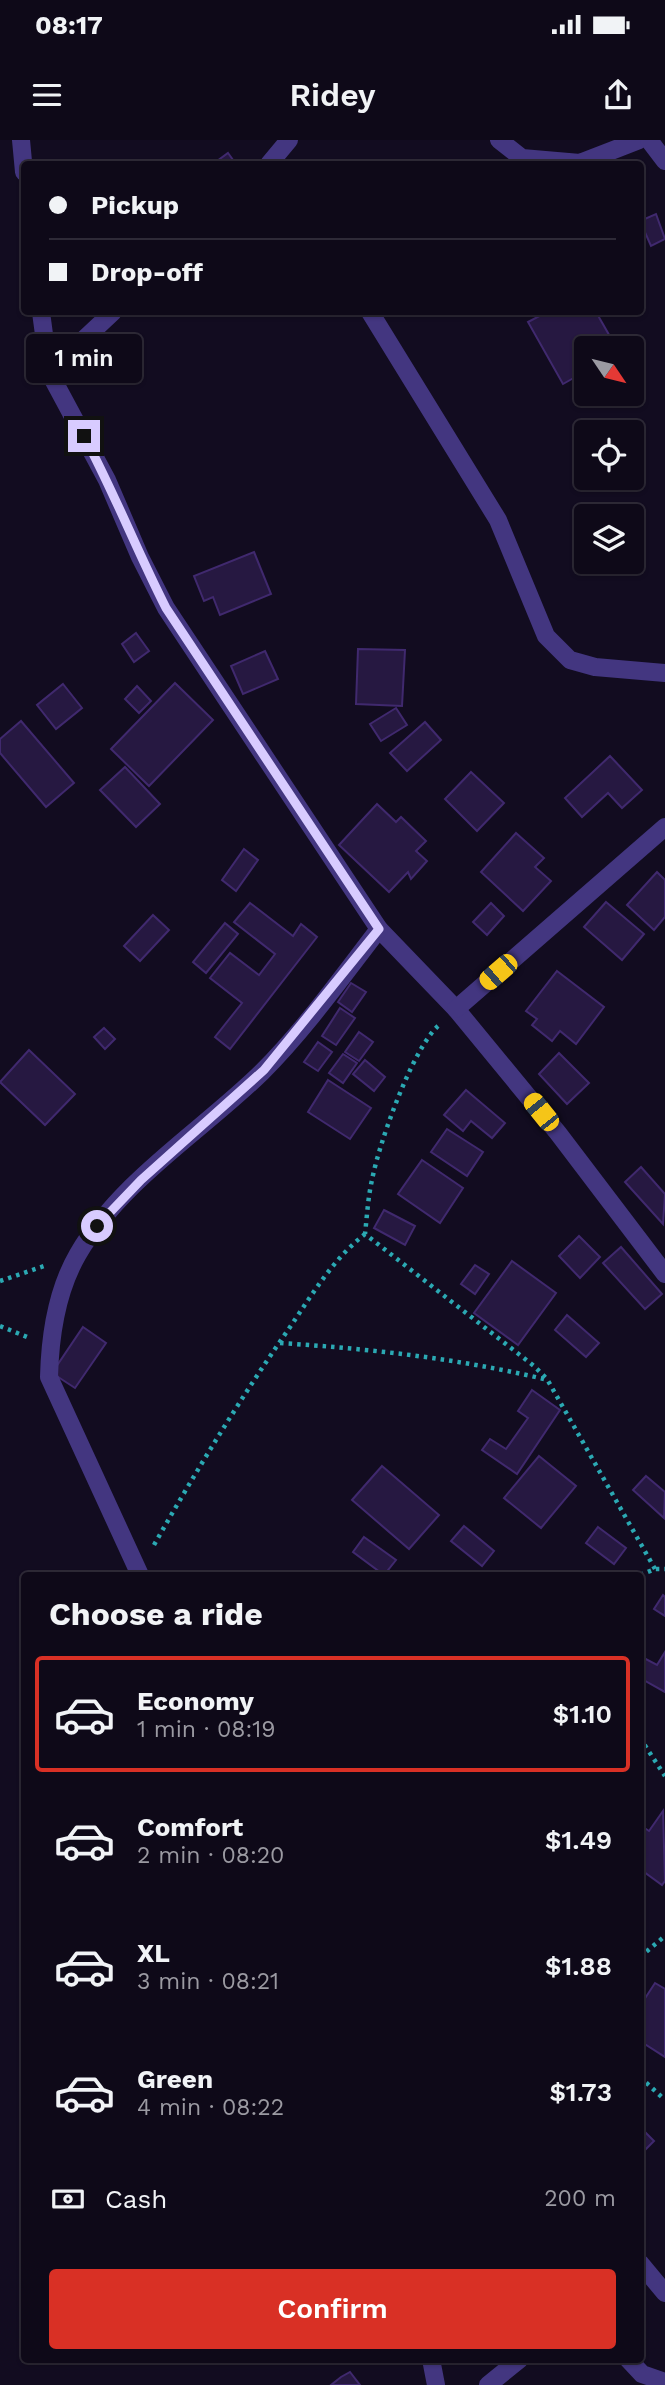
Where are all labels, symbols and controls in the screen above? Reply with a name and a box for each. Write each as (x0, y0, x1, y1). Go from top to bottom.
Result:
text: 08:17 (35, 10, 103, 40)
icon: menu (28, 76, 66, 114)
text: Ridey (289, 76, 376, 114)
icon: share (599, 76, 637, 114)
text: Pickup (91, 190, 179, 220)
text: Drop-off (91, 257, 203, 287)
callout: 1 min (26, 334, 142, 384)
north arrow (574, 336, 644, 406)
map controls (574, 336, 644, 574)
text: 1 min (54, 345, 114, 372)
route end (68, 420, 100, 452)
button: locate (574, 420, 644, 490)
button: layers (574, 504, 644, 574)
car (476, 950, 521, 994)
car (520, 1089, 563, 1135)
route start (81, 1210, 113, 1242)
text: Choose a ride (49, 1595, 263, 1633)
icon: car (53, 1683, 116, 1746)
text: Economy (137, 1686, 254, 1716)
text: $1.10 (553, 1699, 612, 1729)
text: 1 min · 08:19 (137, 1716, 275, 1743)
icon: car (53, 1809, 116, 1872)
text: Comfort (137, 1812, 243, 1842)
text: $1.49 (545, 1825, 612, 1855)
text: 2 min · 08:20 (137, 1842, 284, 1869)
icon: car (53, 1935, 116, 1998)
text: XL (137, 1938, 170, 1968)
text: $1.88 (545, 1951, 612, 1981)
text: 3 min · 08:21 (137, 1968, 279, 1995)
icon: car (53, 2061, 116, 2124)
text: Green (137, 2064, 213, 2094)
text: $1.73 (549, 2077, 612, 2107)
text: 4 min · 08:22 (137, 2094, 284, 2121)
icon: cash (49, 2180, 87, 2218)
text: Cash (105, 2184, 167, 2214)
text: 200 m (544, 2185, 616, 2212)
button: Confirm (49, 2269, 616, 2349)

